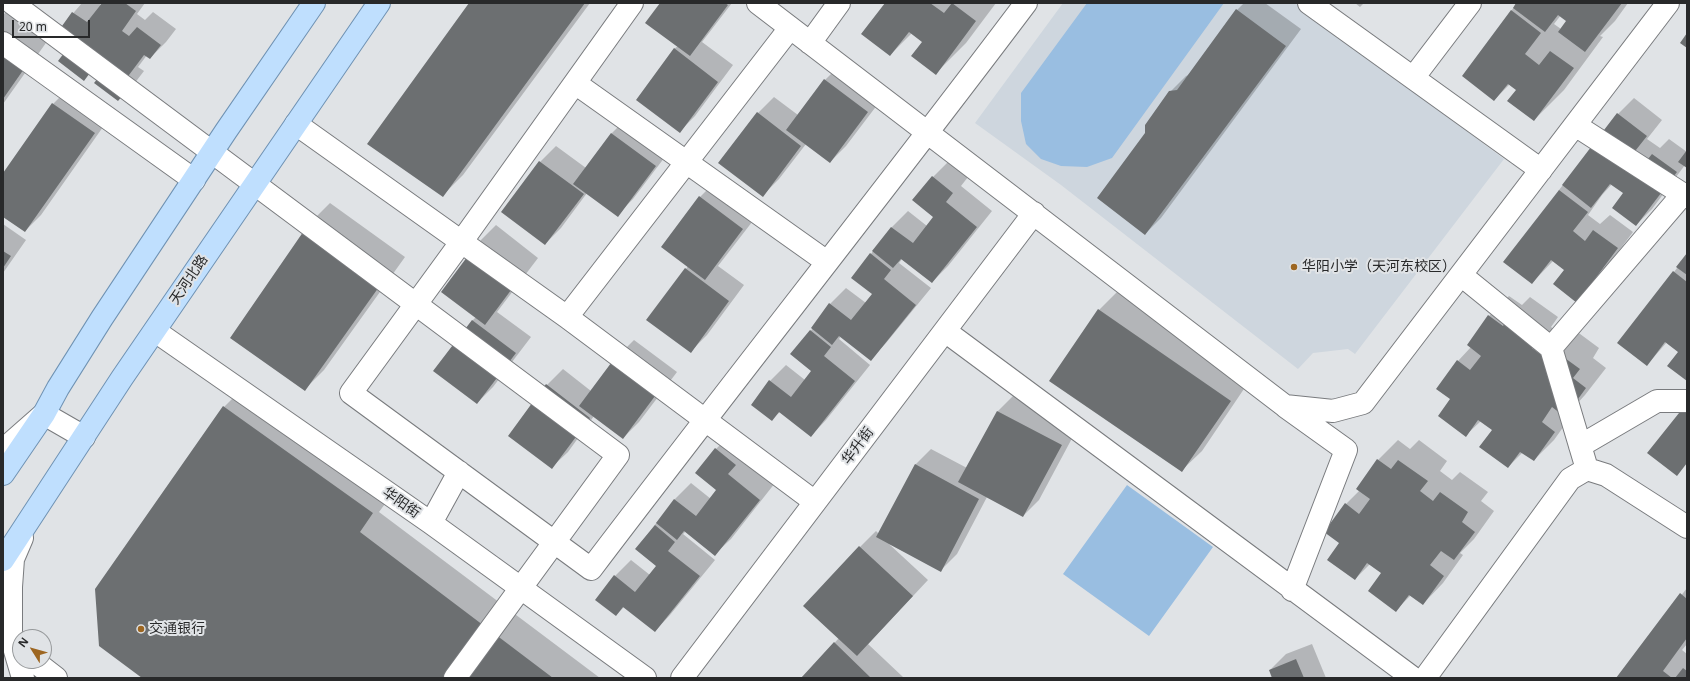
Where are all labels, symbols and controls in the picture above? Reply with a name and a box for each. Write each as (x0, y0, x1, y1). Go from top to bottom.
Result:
scale bar (14, 12, 92, 38)
text: 20 m (19, 18, 47, 35)
street label: 天河北路 (166, 252, 212, 308)
place label: 华阳小学（天河东校区） (1302, 259, 1456, 275)
marker: 华阳小学（天河东校区） (1289, 262, 1299, 272)
street label: 华升街 (839, 424, 877, 468)
street label: 华阳街 (379, 484, 423, 522)
place label: 交通银行 (149, 621, 205, 637)
marker: 交通银行 (136, 624, 146, 634)
north arrow (12, 629, 52, 669)
text: N (14, 634, 31, 650)

